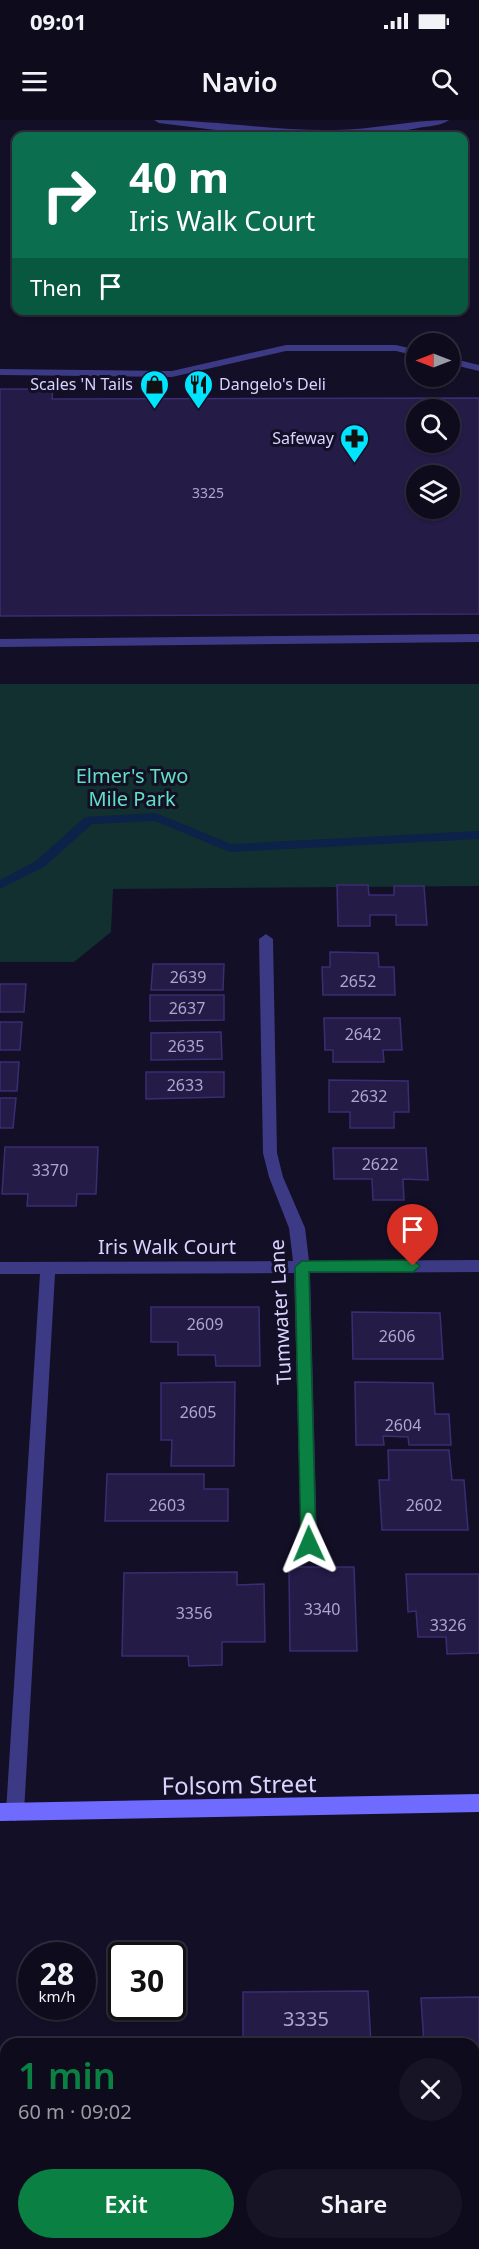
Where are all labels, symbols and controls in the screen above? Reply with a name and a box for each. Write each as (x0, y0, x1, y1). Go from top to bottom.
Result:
text: 09:01 (30, 6, 87, 36)
text: Navio (201, 63, 278, 100)
icon: menu (18, 65, 51, 98)
icon: search (428, 65, 461, 98)
text: 40 m (129, 148, 229, 205)
icon: right (30, 156, 108, 234)
text: Iris Walk Court (129, 202, 315, 239)
icon: arrive (94, 270, 127, 303)
text: Then (30, 272, 82, 302)
north arrow (406, 333, 460, 387)
map controls (406, 333, 460, 519)
shop icon: Scales 'N Tails (138, 368, 170, 410)
restaurant icon: Dangelo's Deli (182, 368, 214, 410)
place label: Scales 'N Tails (30, 373, 133, 395)
place label: Dangelo's Deli (219, 373, 326, 395)
button: search (406, 399, 460, 453)
pharmacy icon: Safeway (339, 422, 371, 464)
place label: Safeway (272, 427, 335, 449)
button: layers (406, 465, 460, 519)
house number: 3325 (192, 483, 224, 502)
park label: Elmer's Two Mile Park (76, 762, 188, 812)
house number: 2639 (170, 966, 206, 988)
house number: 2652 (340, 970, 376, 992)
house number: 2637 (169, 997, 205, 1019)
house number: 2642 (345, 1023, 381, 1045)
house number: 2635 (168, 1035, 204, 1057)
house number: 2633 (167, 1074, 203, 1096)
house number: 2632 (351, 1085, 387, 1107)
house number: 2622 (362, 1153, 398, 1175)
house number: 3370 (32, 1159, 68, 1181)
pin (387, 1204, 438, 1266)
icon: arrive (396, 1213, 429, 1246)
street label: Iris Walk Court (98, 1233, 236, 1260)
street label: Tumwater Lane (263, 1239, 297, 1385)
house number: 2609 (187, 1313, 223, 1335)
house number: 2606 (379, 1325, 415, 1347)
house number: 2605 (180, 1401, 216, 1423)
house number: 2604 (385, 1414, 421, 1436)
house number: 2603 (149, 1494, 185, 1516)
house number: 2602 (406, 1494, 442, 1516)
position arrow (277, 1512, 341, 1576)
house number: 3340 (304, 1598, 340, 1620)
house number: 3356 (176, 1602, 212, 1624)
house number: 3326 (430, 1614, 466, 1636)
street label: Folsom Street (161, 1766, 317, 1802)
speed limit sign: 30 (108, 1942, 186, 2020)
text: 28 (40, 1953, 74, 1994)
text: km/h (39, 1986, 75, 2006)
house number: 3335 (283, 2005, 329, 2032)
text: 1 min (18, 2051, 116, 2100)
button: close (399, 2058, 462, 2121)
text: 60 m · 09:02 (18, 2098, 132, 2125)
button: Exit (18, 2169, 234, 2238)
button: Share (246, 2169, 462, 2238)

